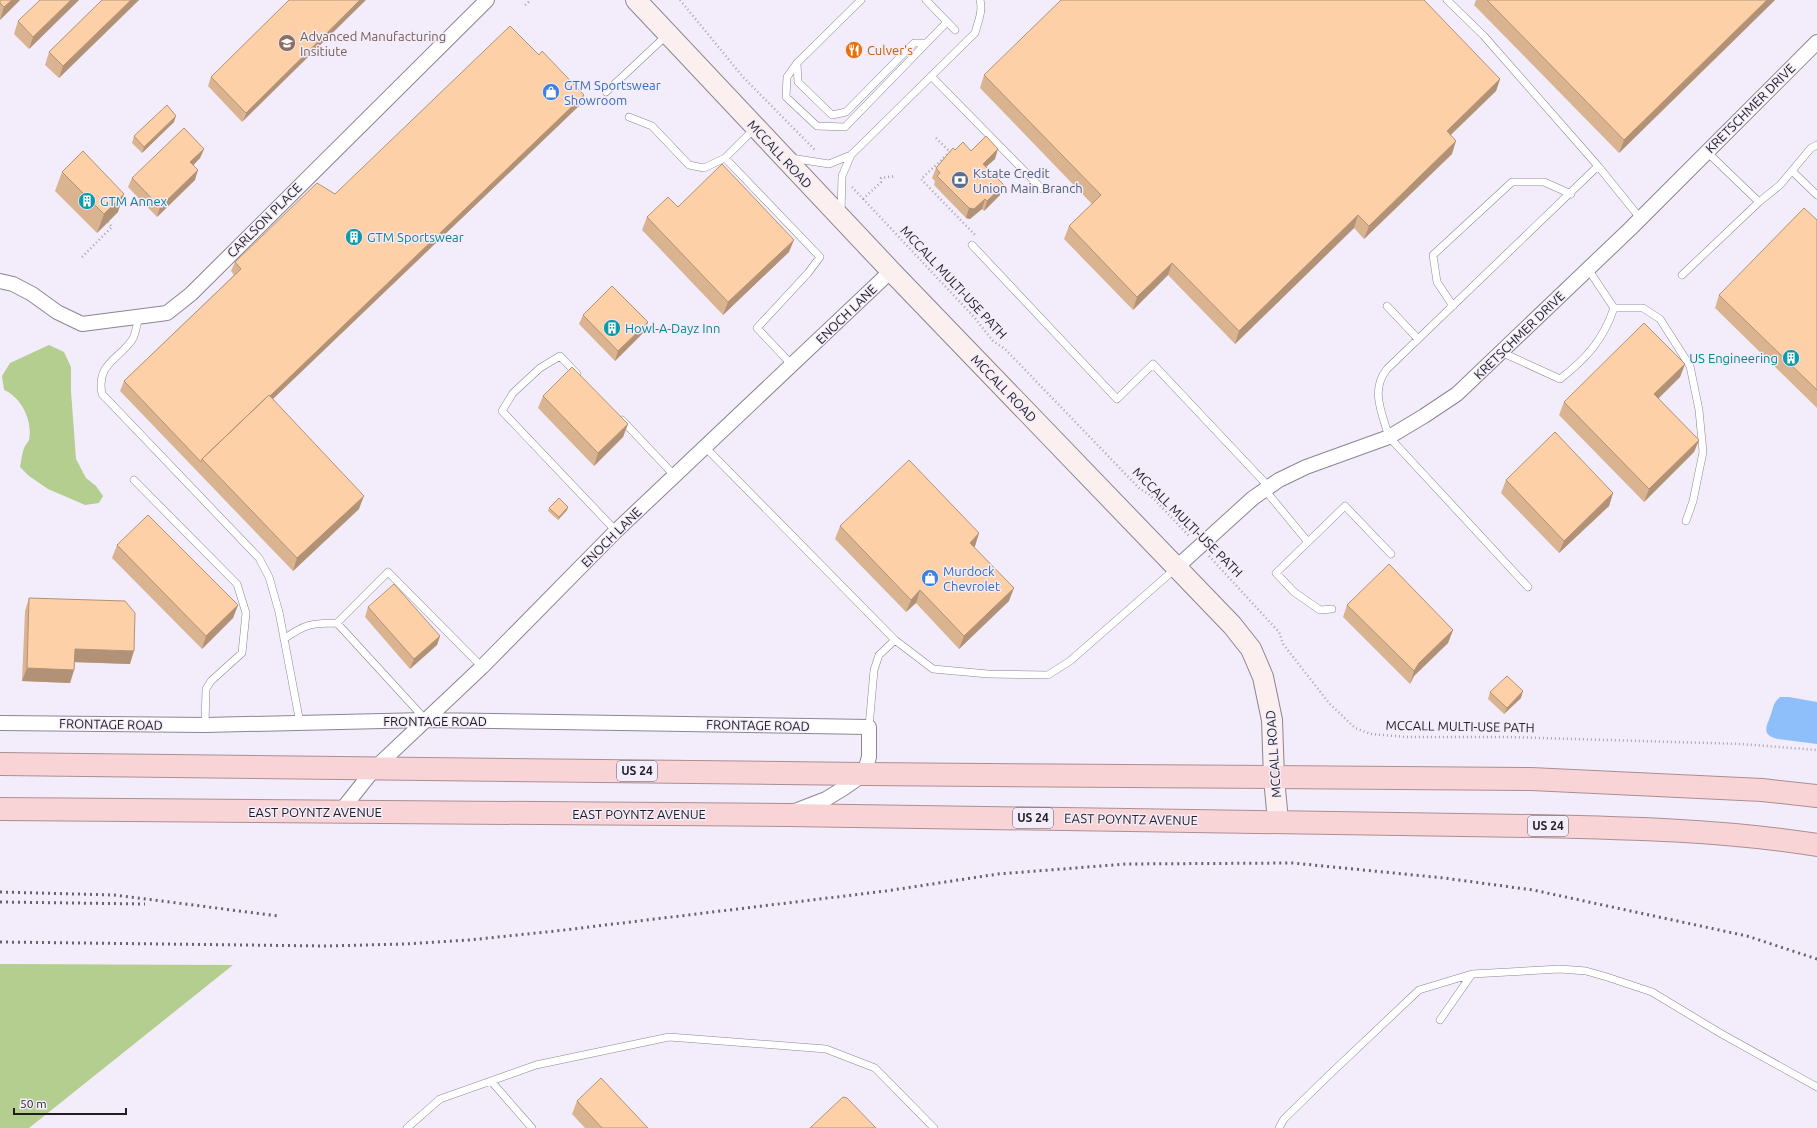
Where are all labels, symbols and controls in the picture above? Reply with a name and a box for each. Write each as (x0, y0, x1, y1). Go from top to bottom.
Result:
place label: Advanced Manufacturing Insitiute (300, 29, 446, 58)
school or university icon: Advanced Manufacturing Insitiute (277, 33, 297, 53)
restaurant icon: Culver's (844, 40, 864, 60)
place label: Culver's (867, 43, 913, 57)
street label: KRETSCHMER DRIVE (1703, 61, 1797, 155)
place label: GTM Sportswear Showroom (564, 78, 661, 107)
shop icon: GTM Sportswear Showroom (541, 82, 561, 102)
street label: MCCALL ROAD (745, 117, 815, 191)
place label: Kstate Credit Union Main Branch (973, 166, 1083, 195)
bank icon: Kstate Credit Union Main Branch (950, 170, 970, 190)
street label: CARLSON PLACE (224, 180, 304, 260)
building icon: GTM Annex (77, 191, 97, 211)
place label: GTM Annex (100, 194, 168, 208)
street label: MCCALL MULTI-USE PATH (898, 223, 1010, 341)
building icon: GTM Sportswear (344, 227, 364, 247)
place label: GTM Sportswear (367, 230, 464, 244)
street label: ENOCH LANE (813, 282, 879, 346)
street label: KRETSCHMER DRIVE (1471, 288, 1567, 382)
building icon: Howl-A-Dayz Inn (602, 318, 622, 338)
place label: Howl-A-Dayz Inn (625, 321, 720, 335)
building icon: US Engineering (1781, 348, 1801, 368)
place label: US Engineering (1689, 351, 1778, 365)
street label: MCCALL ROAD (968, 352, 1040, 424)
street label: MCCALL MULTI-USE PATH (1130, 464, 1246, 580)
street label: ENOCH LANE (578, 504, 644, 570)
place label: Murdock Chevrolet (943, 564, 1000, 593)
shop icon: Murdock Chevrolet (920, 568, 940, 588)
street label: MCCALL ROAD (1263, 710, 1283, 798)
street label: FRONTAGE ROAD (383, 714, 487, 728)
street label: FRONTAGE ROAD (59, 716, 163, 732)
street label: FRONTAGE ROAD (706, 717, 810, 733)
street label: MCCALL MULTI-USE PATH (1385, 718, 1535, 734)
road number: US 24 (617, 761, 657, 781)
street label: EAST POYNTZ AVENUE (248, 805, 382, 819)
street label: EAST POYNTZ AVENUE (572, 807, 706, 821)
road number: US 24 (1013, 808, 1053, 828)
street label: EAST POYNTZ AVENUE (1064, 811, 1198, 827)
road number: US 24 (1528, 816, 1568, 836)
scale bar (14, 1090, 126, 1116)
text: 50 m (20, 1097, 47, 1110)

